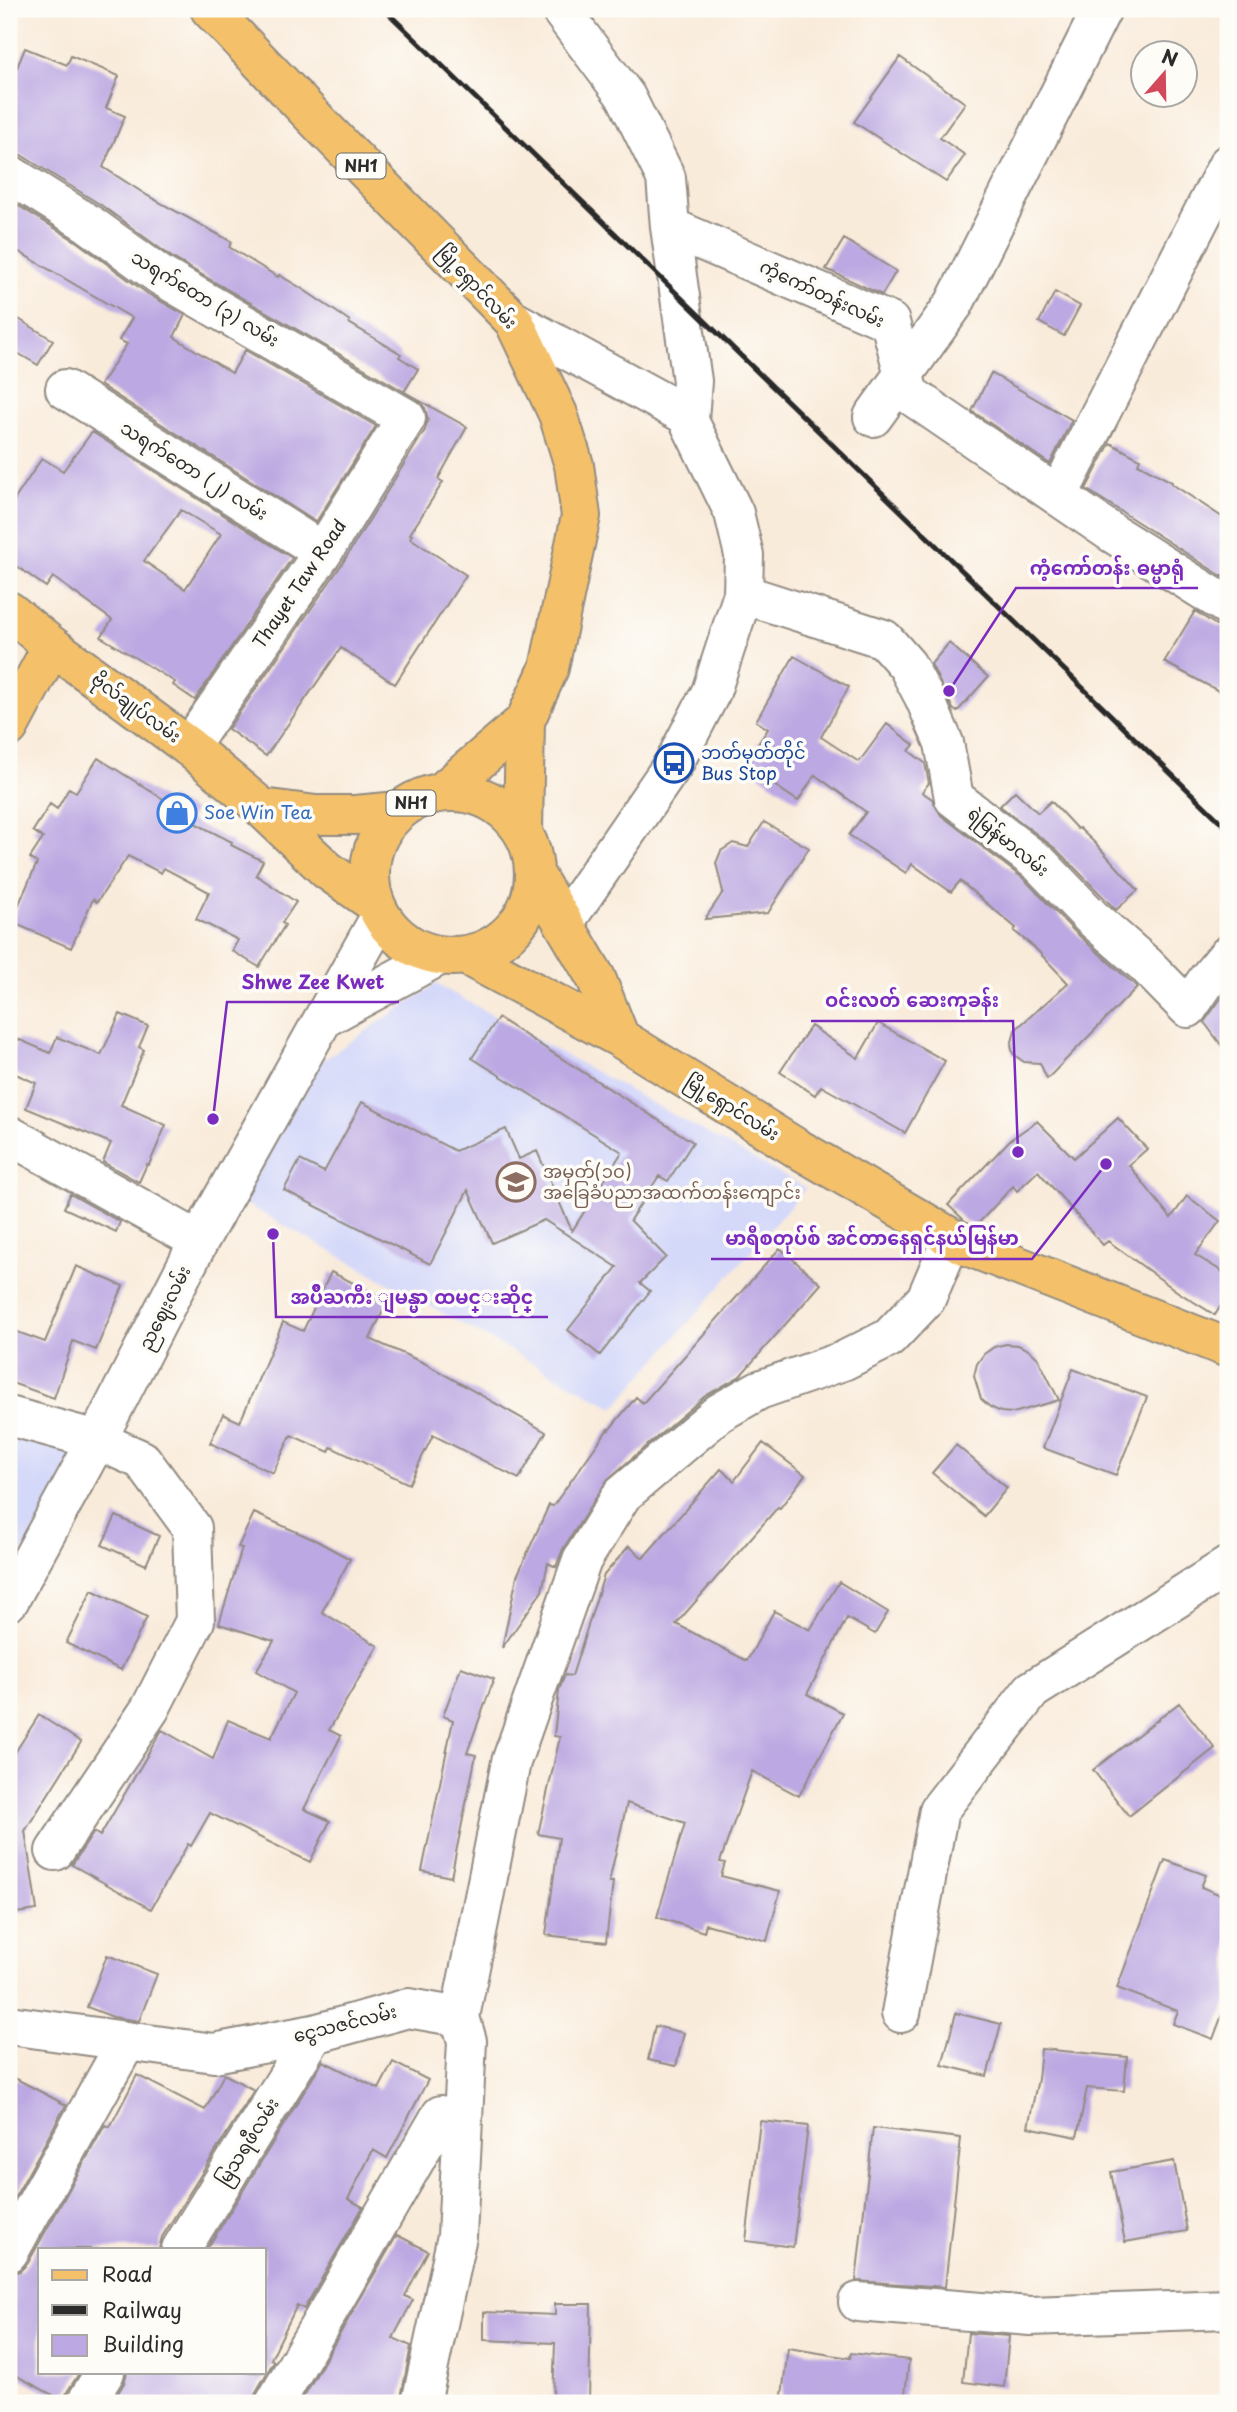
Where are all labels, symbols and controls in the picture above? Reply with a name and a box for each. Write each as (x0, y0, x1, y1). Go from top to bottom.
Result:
north arrow (1128, 38, 1198, 108)
text: N (1158, 41, 1182, 73)
road number: NH1 (336, 154, 386, 178)
street label: မြို့ရှောင်လမ်း (430, 238, 524, 336)
street label: သရက်တော (၃) လမ်း (125, 243, 285, 355)
street label: ကံ့ကော်တန်းလမ်း (754, 252, 890, 336)
street label: သရက်တော (၂) လမ်း (114, 413, 274, 529)
street label: Thayet Taw Road (245, 513, 352, 653)
callout: ကံ့ကော်တန်း ဓမ္မာရုံ (1016, 548, 1198, 588)
text: ကံ့ကော်တန်း ဓမ္မာရုံ (1030, 553, 1184, 584)
street label: ဗိုလ်ချုပ်လမ်း (85, 665, 187, 751)
place label: ဘတ်မှတ်တိုင် Bus Stop (701, 738, 806, 786)
bus stop icon: ဘတ်မှတ်တိုင် Bus Stop (653, 742, 695, 784)
road number: NH1 (386, 790, 436, 816)
shop icon: Soe Win Tea (156, 792, 198, 834)
place label: Soe Win Tea (204, 798, 312, 825)
street label: ရဲမြန်မာလမ်း (960, 800, 1056, 884)
callout: Shwe Zee Kwet (227, 962, 399, 1002)
text: Shwe Zee Kwet (242, 967, 384, 995)
callout: ဝင်းလတ် ဆေးကုခန်း (811, 981, 1013, 1021)
text: ဝင်းလတ် ဆေးကုခန်း (825, 985, 999, 1016)
street label: မြို့ရှောင်လမ်း (679, 1067, 785, 1149)
place label: အမှတ်(၁၀) အခြေခံပညာအထက်တန်းကျောင်း (543, 1157, 801, 1208)
school or university icon: အမှတ်(၁၀) အခြေခံပညာအထက်တန်းကျောင်း (495, 1161, 537, 1203)
callout: မာရီစတုပ်စ် အင်တာနေရှင်နယ်မြန်မာ (711, 1219, 1032, 1259)
text: မာရီစတုပ်စ် အင်တာနေရှင်နယ်မြန်မာ (725, 1223, 1019, 1254)
street label: ညဈေးလမ်း (131, 1260, 199, 1356)
callout: အပ်ိဳႀကီး ျမန္မာ ထမင္းဆိုင္ (276, 1277, 548, 1317)
text: အပ်ိဳႀကီး ျမန္မာ ထမင္းဆိုင္ (291, 1282, 533, 1314)
street label: ငွေသဇင်လမ်း (290, 1997, 400, 2051)
street label: မြသရဖီလမ်း (209, 2092, 287, 2192)
legend (38, 2248, 266, 2374)
text: Road (102, 2257, 153, 2289)
text: Railway (102, 2293, 182, 2325)
text: Building (102, 2327, 184, 2359)

